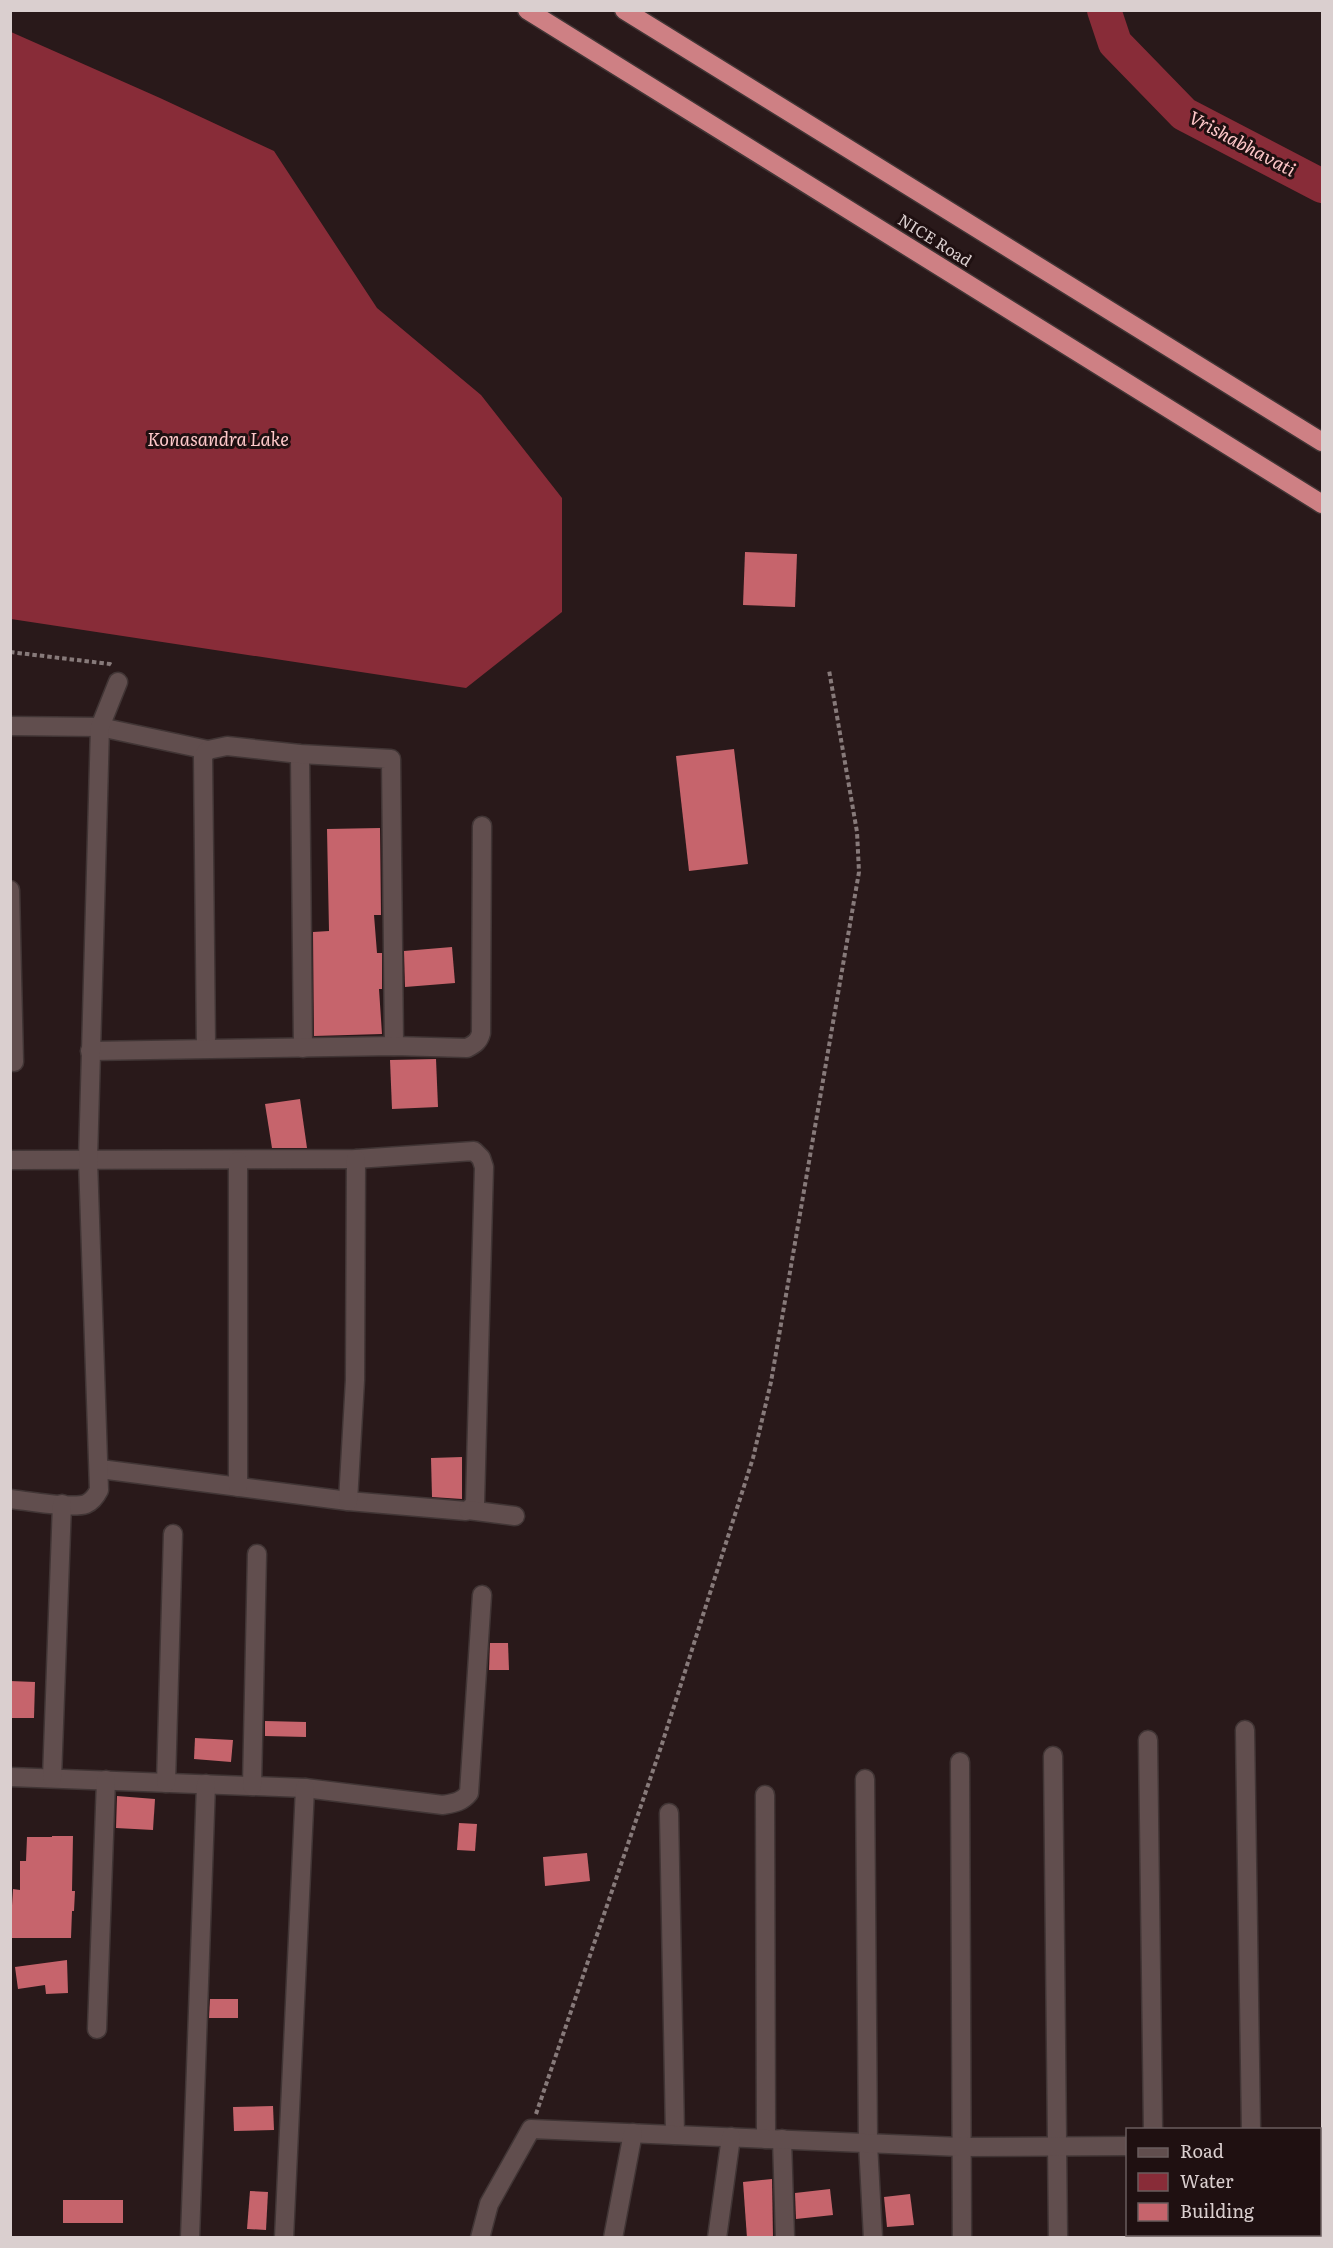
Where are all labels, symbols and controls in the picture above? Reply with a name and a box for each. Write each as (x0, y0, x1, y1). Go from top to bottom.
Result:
water label: Vrishabhavati (1184, 103, 1302, 183)
street label: NICE Road (894, 207, 977, 272)
water label: Konasandra Lake (147, 425, 289, 452)
legend (1126, 2128, 1321, 2236)
text: Road (1180, 2137, 1224, 2164)
text: Water (1180, 2167, 1234, 2194)
text: Building (1180, 2197, 1255, 2224)

